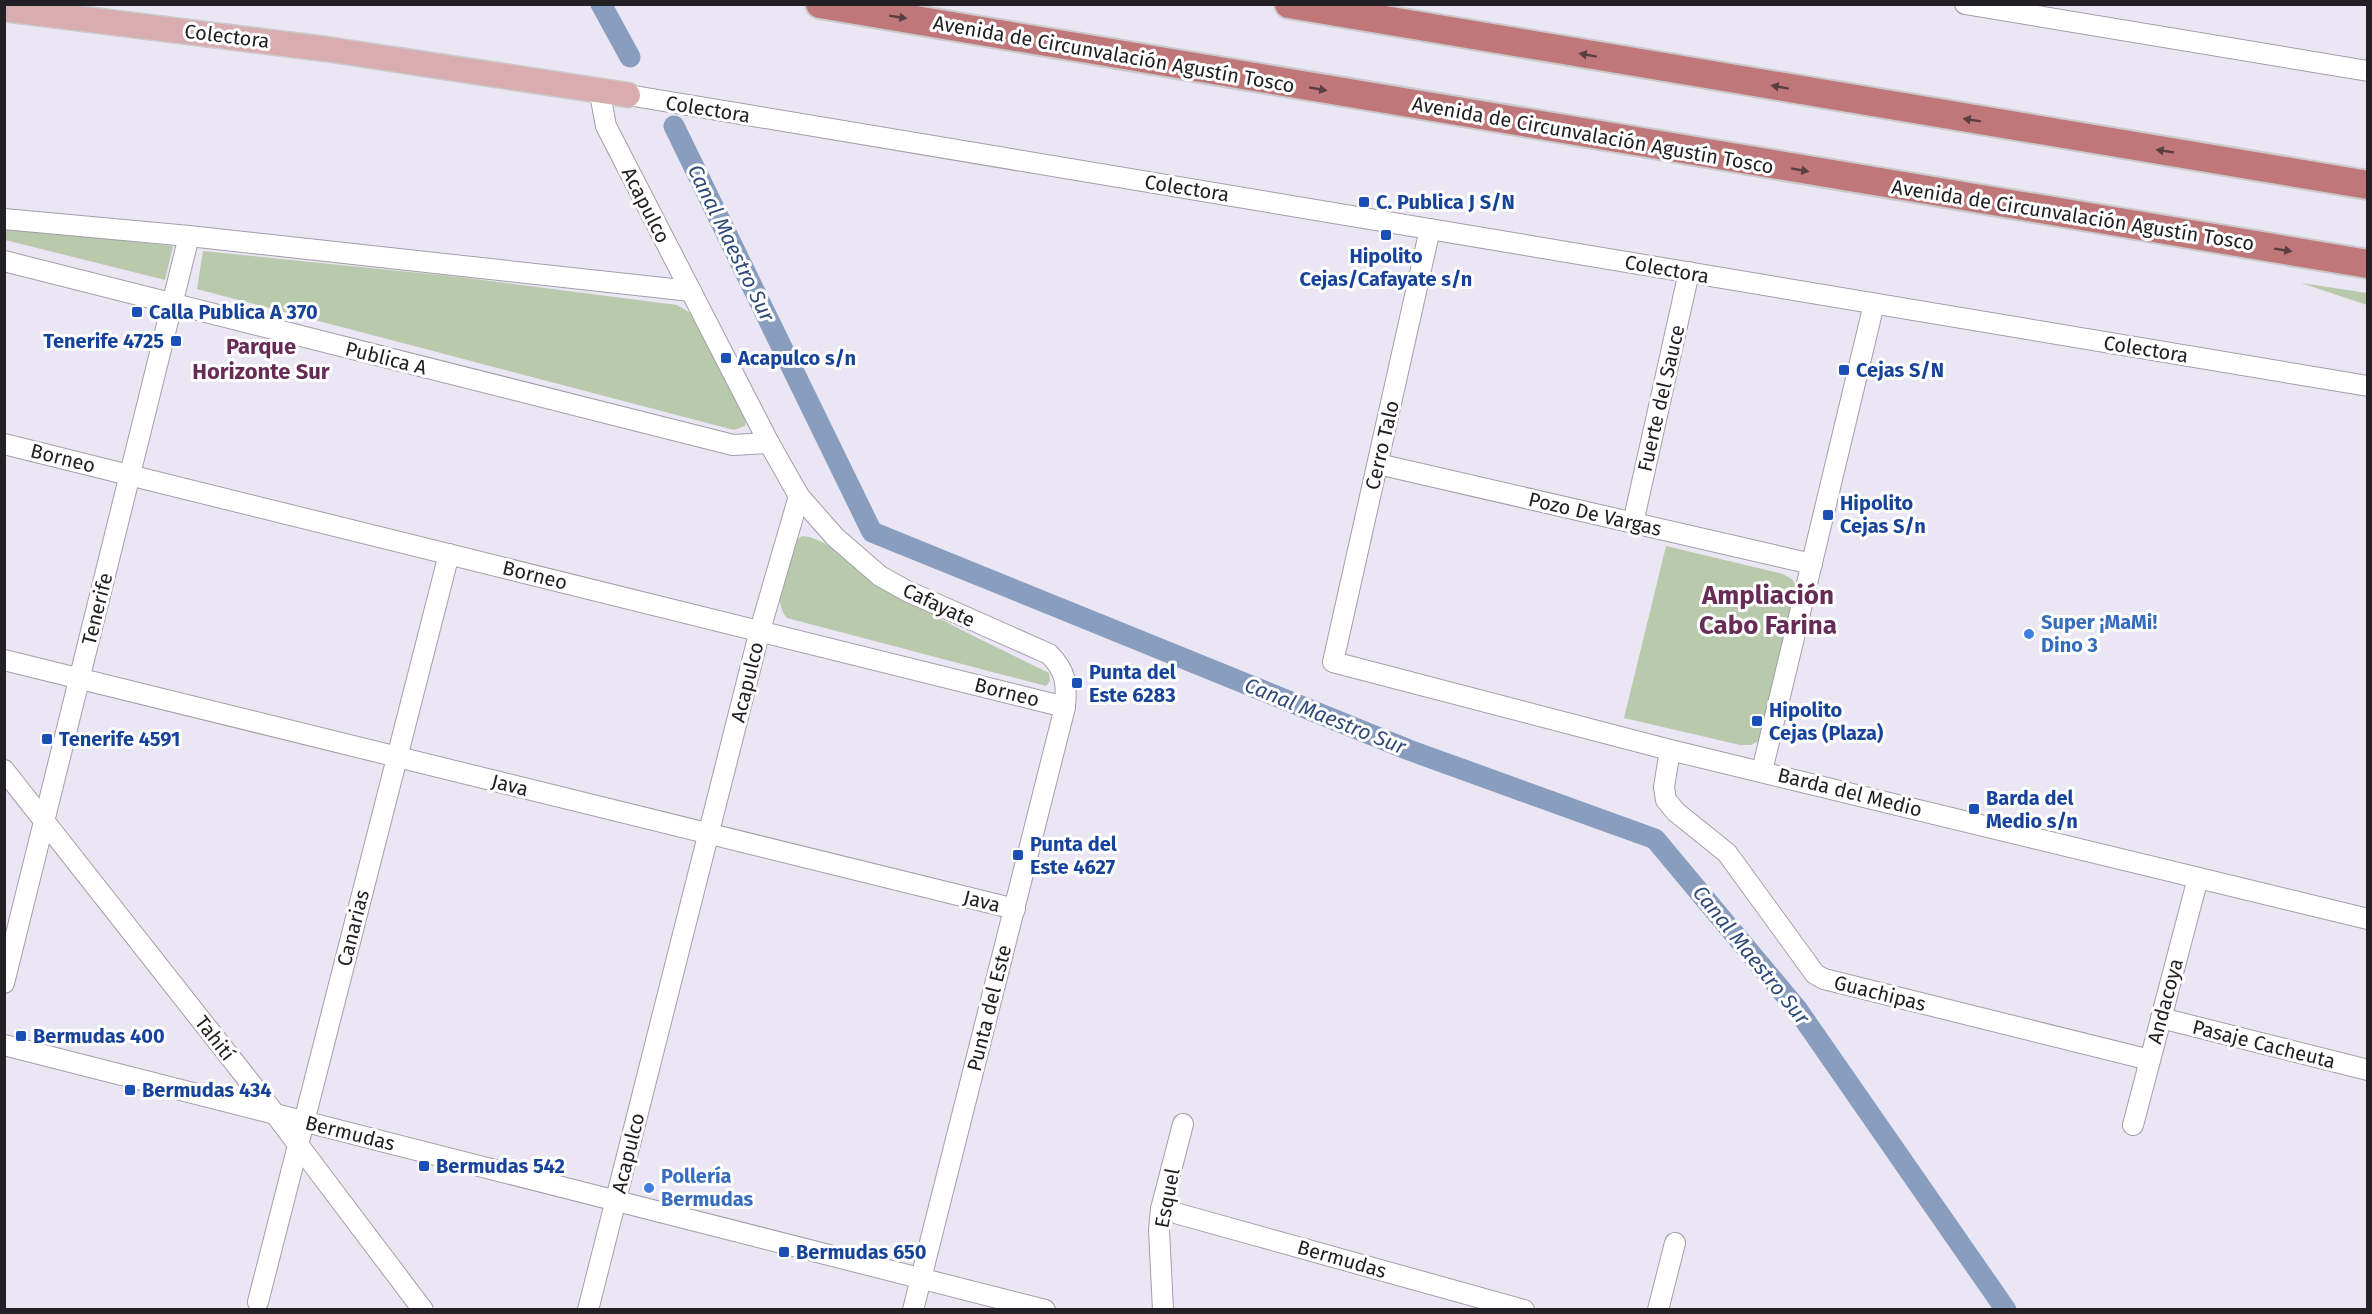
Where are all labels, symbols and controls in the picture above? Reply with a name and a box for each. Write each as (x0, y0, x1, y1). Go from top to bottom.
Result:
street label: Avenida de Circunvalación Agustín Tosco (931, 10, 1297, 98)
one-way arrow (889, 13, 908, 22)
street label: Colectora (183, 19, 271, 53)
one-way arrow (1578, 50, 1597, 59)
one-way arrow (1770, 83, 1789, 92)
one-way arrow (1309, 85, 1328, 94)
street label: Colectora (664, 90, 752, 128)
street label: Avenida de Circunvalación Agustín Tosco (1410, 91, 1776, 179)
one-way arrow (1963, 115, 1982, 124)
one-way arrow (2155, 147, 2174, 156)
water label: Canal Maestro Sur (682, 160, 781, 327)
street label: Acapulco (617, 163, 675, 247)
one-way arrow (1791, 166, 1810, 175)
street label: Colectora (1143, 169, 1231, 207)
street label: Avenida de Circunvalación Agustín Tosco (1890, 174, 2256, 256)
place label: C. Publica J S/N (1376, 190, 1515, 214)
marker: C. Publica J S/N (1357, 195, 1371, 209)
marker: Hipolito Cejas/Cafayate s/n (1379, 228, 1393, 242)
place label: Hipolito Cejas/Cafayate s/n (1300, 244, 1472, 291)
one-way arrow (2273, 246, 2292, 255)
street label: Colectora (1623, 250, 1711, 288)
place label: Calla Publica A 370 (149, 300, 318, 324)
marker: Calla Publica A 370 (130, 305, 144, 319)
street label: Fuerte del Sauce (1632, 322, 1690, 474)
place label: Tenerife 4725 (43, 329, 164, 353)
street label: Colectora (2102, 330, 2190, 368)
district label: Parque Horizonte Sur (192, 333, 330, 385)
marker: Tenerife 4725 (169, 334, 183, 348)
street label: Publica A (343, 336, 430, 380)
place label: Acapulco s/n (737, 346, 856, 370)
marker: Acapulco s/n (719, 351, 733, 365)
place label: Cejas S/N (1856, 358, 1944, 382)
marker: Cejas S/N (1837, 363, 1851, 377)
street label: Cerro Talo (1360, 398, 1404, 492)
street label: Borneo (28, 438, 98, 478)
street label: Pozo De Vargas (1526, 487, 1664, 541)
place label: Hipolito Cejas S/n (1840, 491, 1926, 538)
marker: Hipolito Cejas S/n (1821, 508, 1835, 522)
street label: Borneo (500, 555, 570, 595)
street label: Tenerife (76, 570, 118, 648)
street label: Cafayate (899, 578, 979, 632)
district label: Ampliación Cabo Farina (1699, 580, 1837, 641)
place label: Super ¡MaMi! Dino 3 (2041, 610, 2157, 657)
marker: Super ¡MaMi! Dino 3 (2022, 627, 2036, 641)
street label: Acapulco (725, 639, 769, 725)
place label: Punta del Este 6283 (1089, 660, 1176, 707)
street label: Borneo (972, 672, 1042, 712)
water label: Canal Maestro Sur (1241, 672, 1410, 761)
marker: Punta del Este 6283 (1070, 676, 1084, 690)
place label: Hipolito Cejas (Plaza) (1769, 698, 1884, 745)
marker: Hipolito Cejas (Plaza) (1750, 714, 1764, 728)
place label: Tenerife 4591 (59, 727, 180, 751)
marker: Tenerife 4591 (40, 732, 54, 746)
street label: Barda del Medio (1775, 762, 1925, 822)
street label: Java (489, 769, 531, 801)
place label: Barda del Medio s/n (1986, 786, 2078, 833)
marker: Barda del Medio s/n (1967, 802, 1981, 816)
place label: Punta del Este 4627 (1030, 832, 1117, 879)
marker: Punta del Este 4627 (1011, 848, 1025, 862)
water label: Canal Maestro Sur (1687, 880, 1816, 1031)
street label: Java (961, 885, 1003, 917)
street label: Canarias (332, 887, 374, 969)
street label: Punta del Este (962, 942, 1016, 1074)
street label: Andacoya (2142, 956, 2188, 1046)
street label: Guachipas (1832, 970, 1928, 1016)
street label: Tahití (190, 1011, 240, 1066)
street label: Pasaje Cacheuta (2190, 1015, 2338, 1073)
place label: Bermudas 400 (33, 1024, 165, 1048)
marker: Bermudas 400 (14, 1029, 28, 1043)
place label: Bermudas 434 (142, 1078, 272, 1102)
marker: Bermudas 434 (123, 1083, 137, 1097)
street label: Bermudas (303, 1110, 397, 1156)
street label: Acapulco (606, 1110, 650, 1196)
place label: Bermudas 542 (436, 1154, 565, 1178)
marker: Bermudas 542 (417, 1159, 431, 1173)
place label: Pollería Bermudas (661, 1164, 753, 1211)
street label: Esquel (1149, 1166, 1185, 1230)
marker: Pollería Bermudas (642, 1181, 656, 1195)
street label: Bermudas (1295, 1235, 1389, 1283)
place label: Bermudas 650 (796, 1240, 927, 1264)
marker: Bermudas 650 (777, 1245, 791, 1259)

